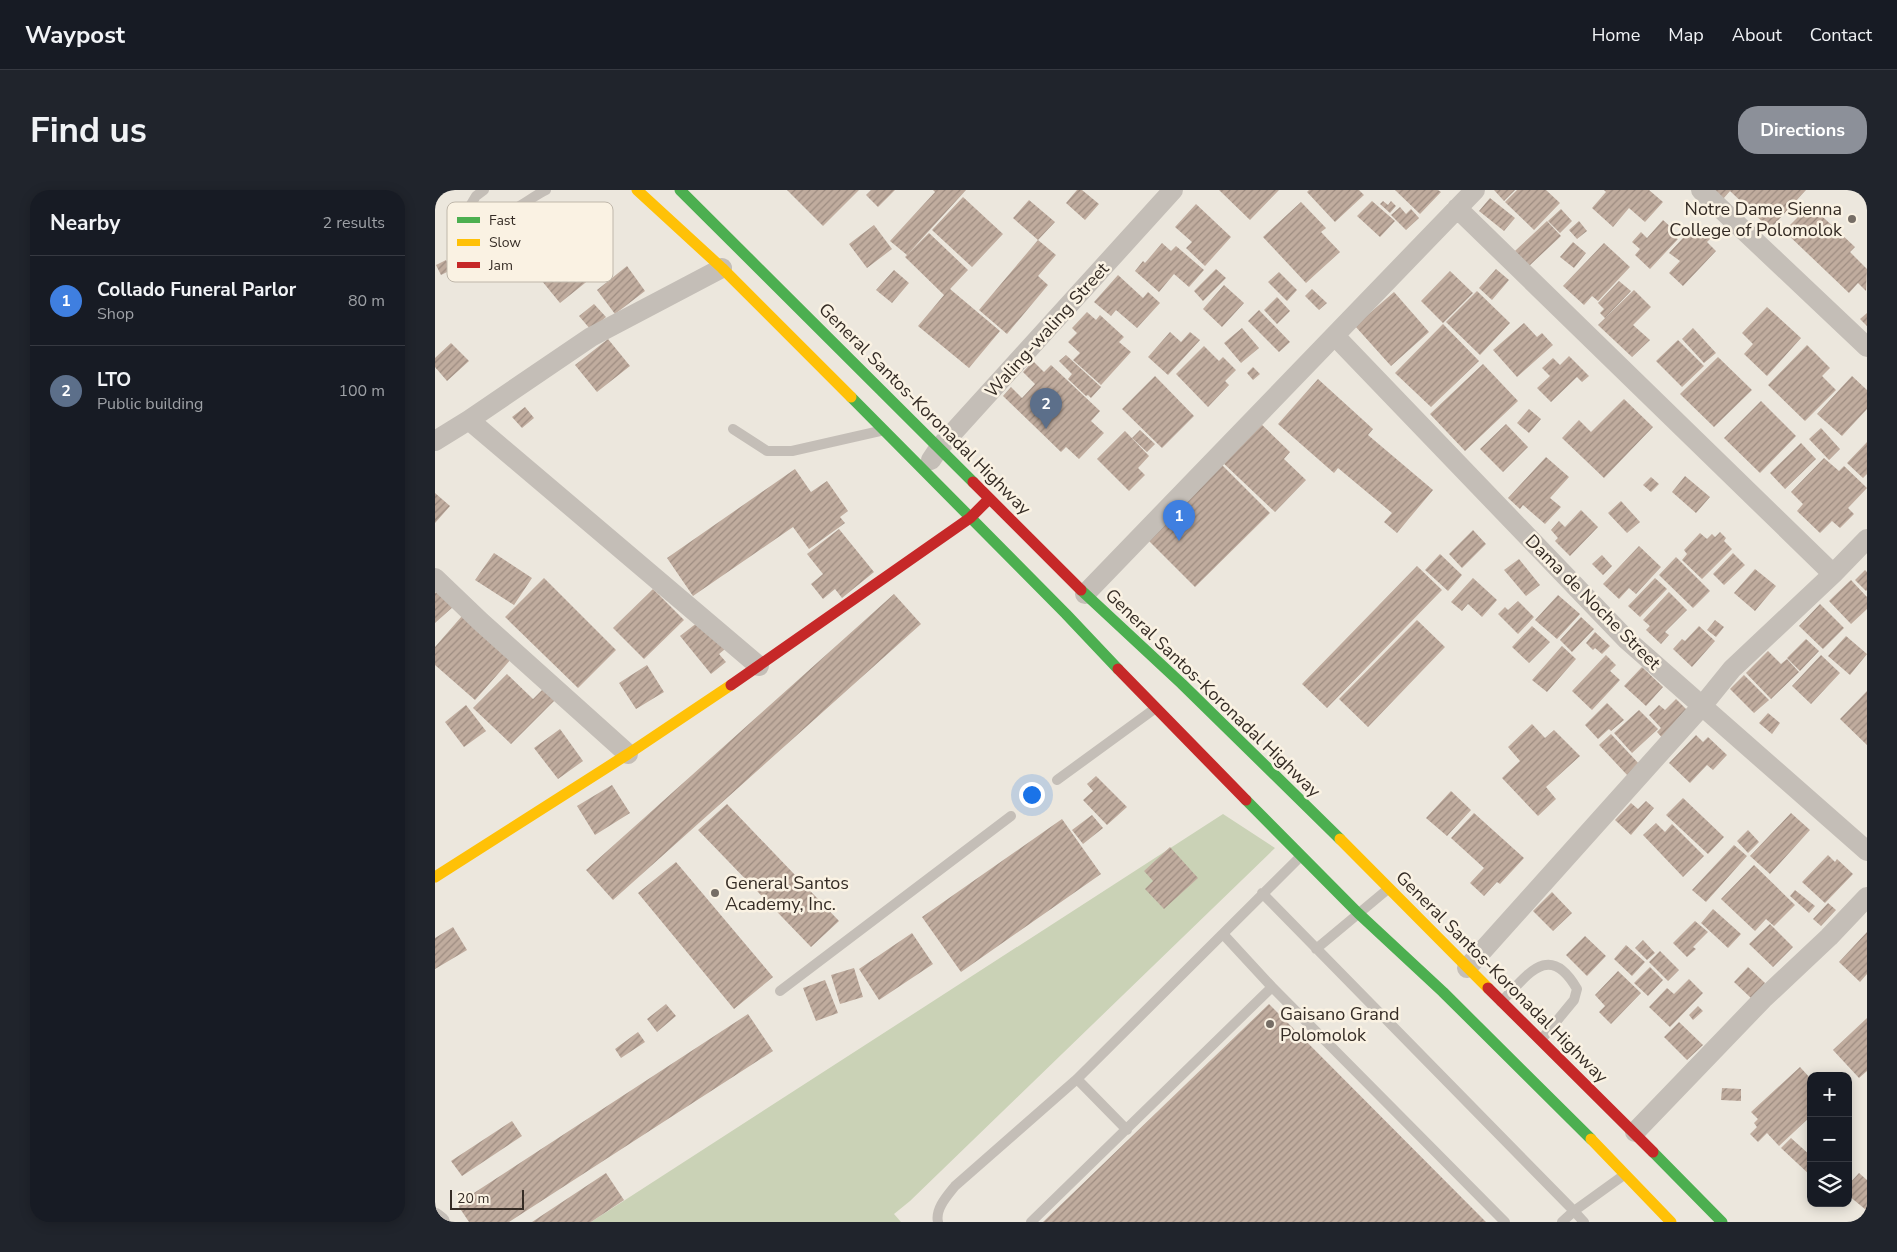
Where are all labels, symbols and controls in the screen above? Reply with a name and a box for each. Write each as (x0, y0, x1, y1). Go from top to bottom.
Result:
text: Waypost (25, 19, 125, 51)
text: Home (1592, 23, 1640, 47)
text: Map (1668, 23, 1704, 47)
text: About (1732, 23, 1782, 47)
text: Contact (1810, 23, 1872, 47)
button: Directions (1738, 106, 1867, 154)
text: Find us (30, 107, 147, 154)
place label: Notre Dame Sienna College of Polomolok (1669, 197, 1843, 242)
legend (447, 202, 613, 282)
text: Nearby (50, 209, 120, 237)
text: Fast (489, 211, 515, 230)
text: 2 results (323, 212, 385, 234)
marker: Notre Dame Sienna College of Polomolok (1846, 213, 1858, 225)
text: Slow (489, 233, 521, 252)
text: Jam (488, 256, 513, 275)
street label: Waling-waling Street (980, 257, 1115, 403)
text: Collado Funeral Parlor (97, 277, 296, 303)
text: 1 (61, 290, 71, 312)
text: 80 m (348, 290, 385, 312)
street label: General Santos-Koronadal Highway (814, 298, 1037, 521)
text: Shop (97, 303, 134, 325)
text: LTO (97, 367, 131, 393)
text: 2 (61, 380, 71, 402)
text: 100 m (338, 380, 385, 402)
pin: 2 (1030, 388, 1062, 429)
text: Public building (97, 393, 203, 415)
pin: 1 (1163, 500, 1195, 541)
street label: Dama de Noche Street (1520, 529, 1666, 675)
street label: General Santos-Koronadal Highway (1100, 583, 1327, 803)
your location (1019, 782, 1045, 808)
street label: General Santos-Koronadal Highway (1391, 866, 1614, 1089)
place label: General Santos Academy, Inc. (725, 871, 849, 916)
marker: General Santos Academy, Inc. (709, 887, 721, 899)
place label: Gaisano Grand Polomolok (1280, 1002, 1400, 1047)
marker: Gaisano Grand Polomolok (1264, 1018, 1276, 1030)
map controls (1807, 1072, 1852, 1207)
button: + (1807, 1072, 1852, 1117)
button: − (1807, 1117, 1852, 1162)
button: layers (1807, 1162, 1852, 1207)
scale bar (450, 1187, 524, 1210)
text: 20 m (457, 1189, 489, 1208)

